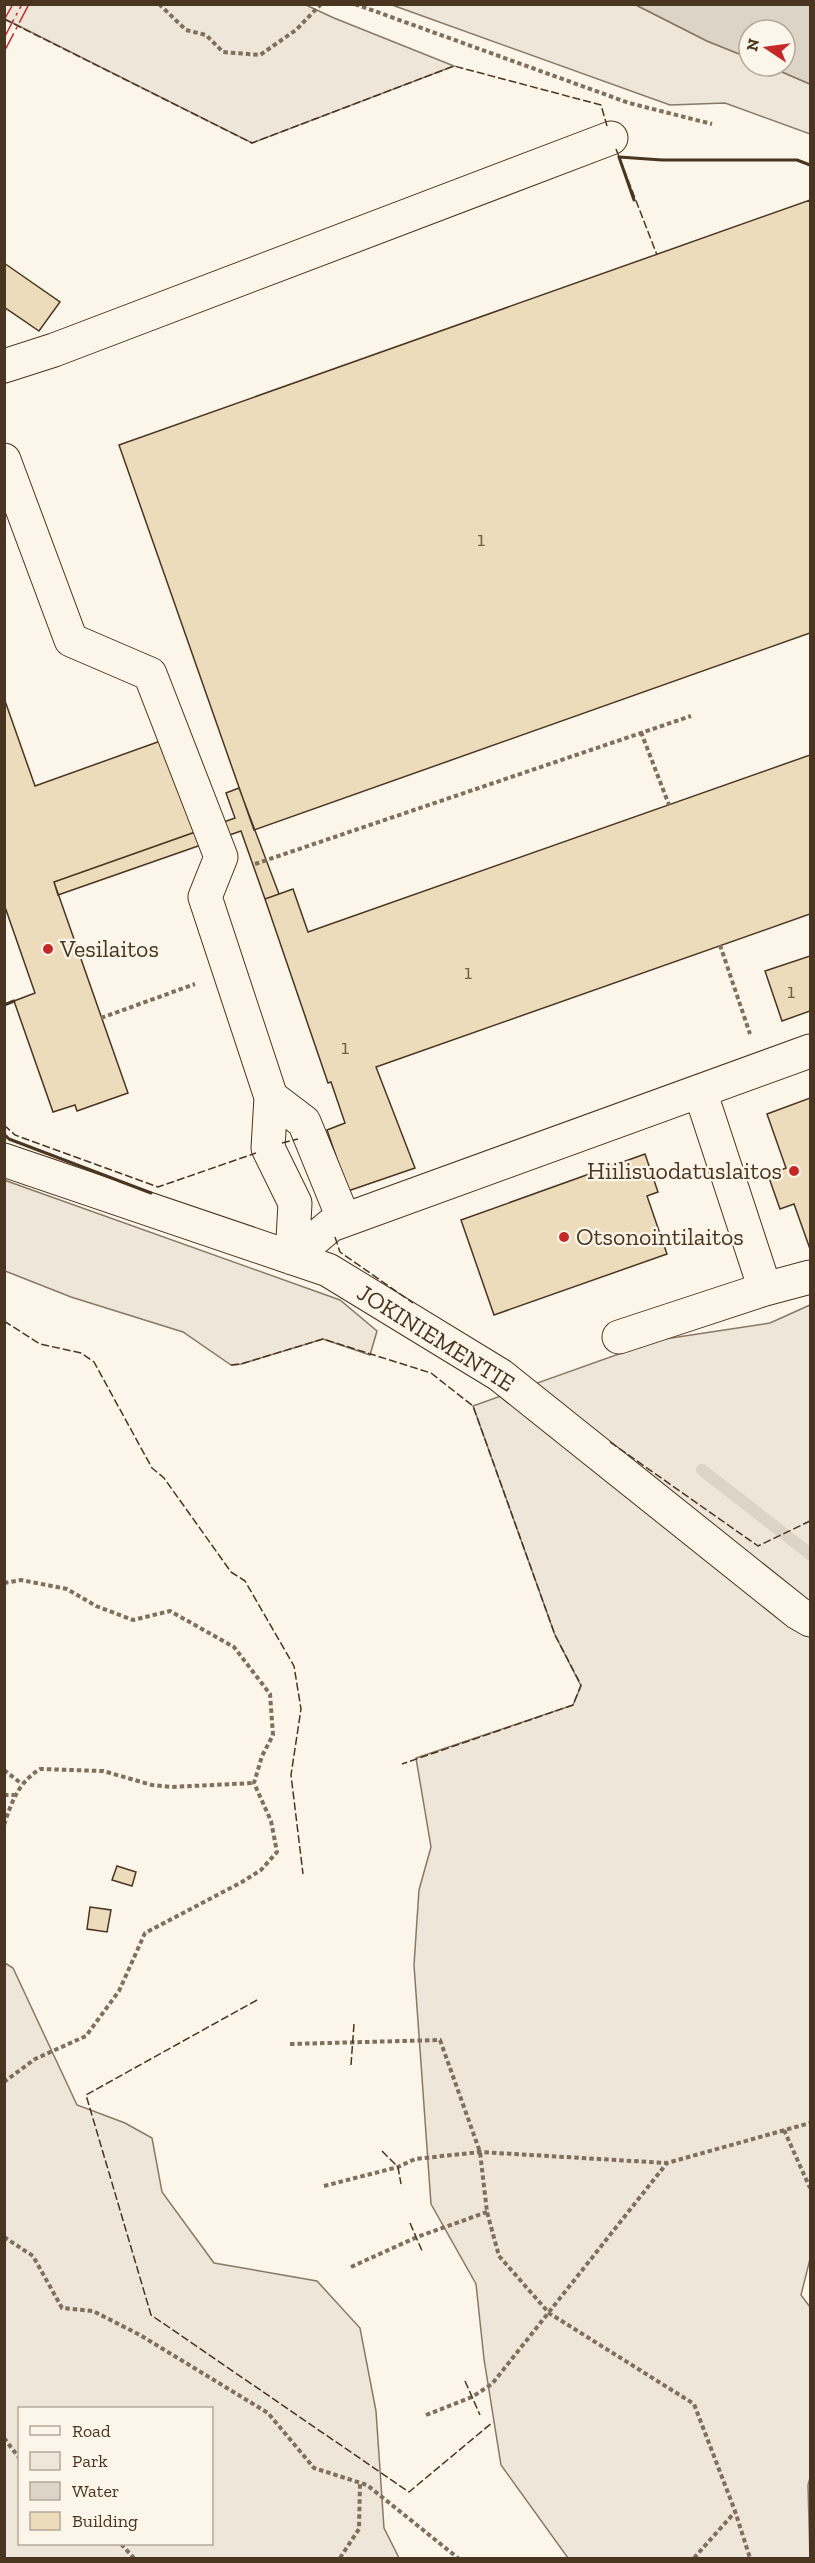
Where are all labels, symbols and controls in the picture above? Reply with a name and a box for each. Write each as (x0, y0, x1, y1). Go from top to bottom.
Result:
north arrow (737, 18, 797, 78)
text: N (742, 37, 763, 53)
house number: 1 (477, 526, 485, 551)
place label: Vesilaitos (59, 934, 159, 963)
marker: Vesilaitos (41, 942, 55, 956)
house number: 1 (464, 959, 472, 984)
house number: 1 (787, 978, 795, 1003)
house number: 1 (341, 1034, 349, 1059)
place label: Hiilisuodatuslaitos (587, 1156, 782, 1185)
marker: Hiilisuodatuslaitos (787, 1164, 801, 1178)
place label: Otsonointilaitos (576, 1222, 744, 1251)
marker: Otsonointilaitos (557, 1230, 571, 1244)
street label: JOKINIEMENTIE (352, 1278, 520, 1398)
legend (18, 2407, 213, 2545)
text: Road (72, 2420, 111, 2442)
text: Park (72, 2450, 108, 2472)
text: Water (72, 2480, 119, 2502)
text: Building (72, 2510, 138, 2532)

